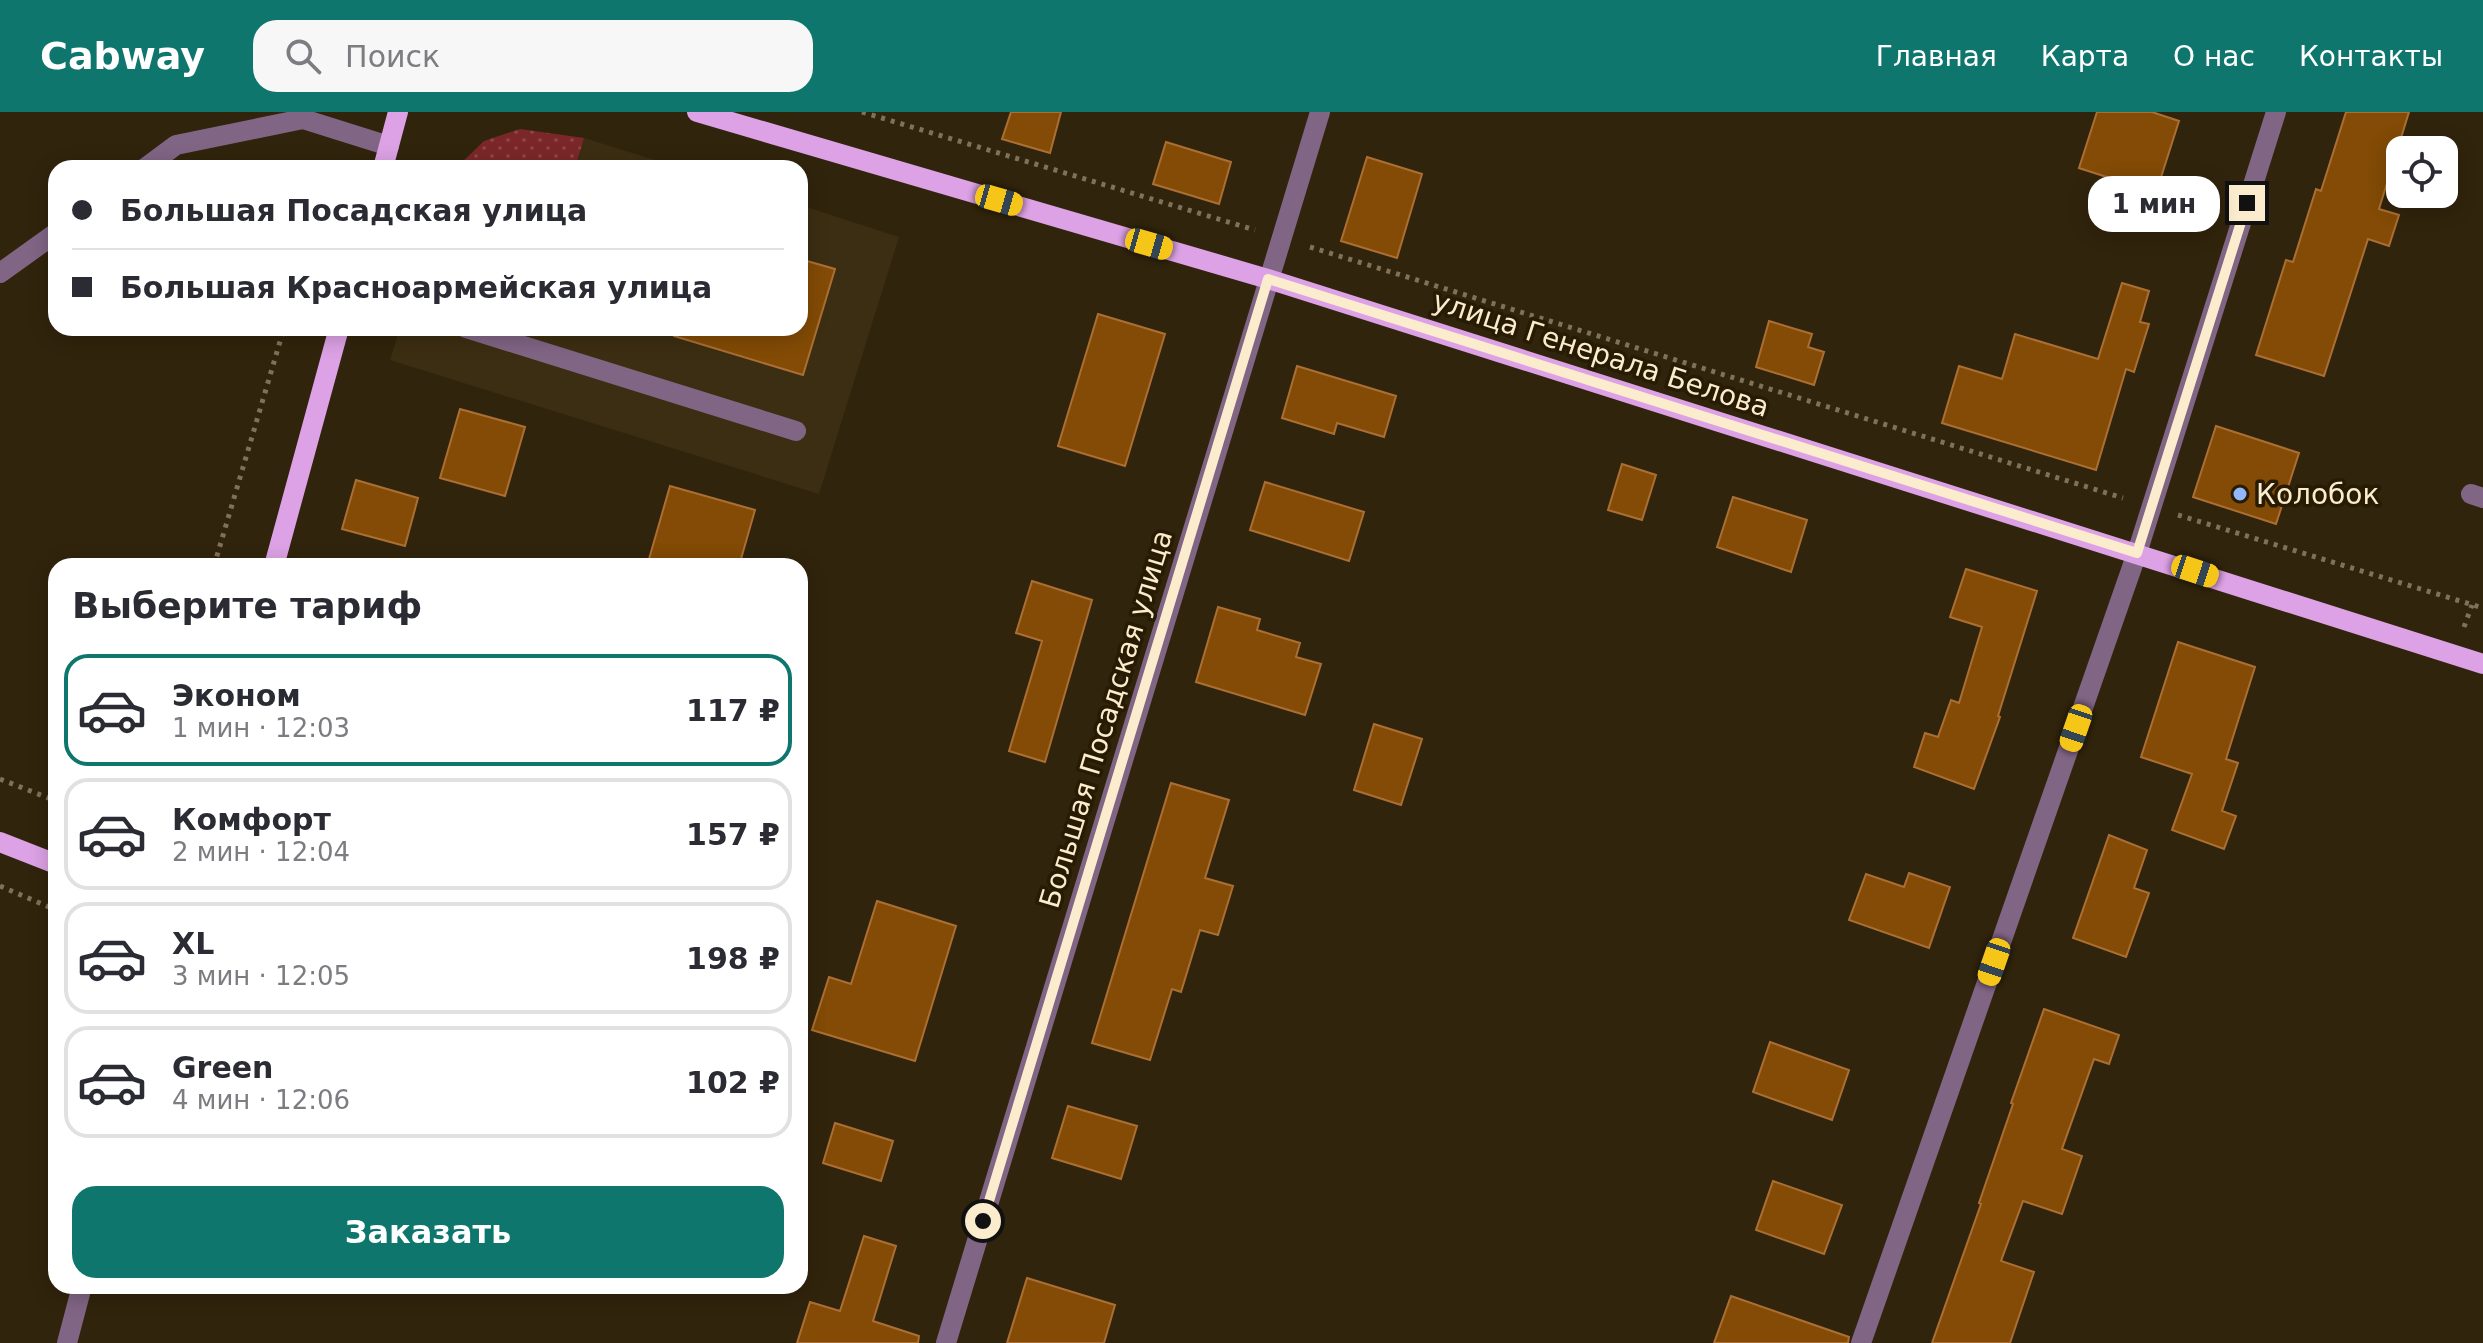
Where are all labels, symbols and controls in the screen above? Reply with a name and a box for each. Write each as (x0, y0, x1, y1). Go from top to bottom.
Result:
search box (253, 20, 813, 92)
text: Cabway (40, 34, 205, 78)
icon: search (281, 34, 325, 78)
text: Поиск (345, 39, 440, 74)
text: Главная (1876, 40, 1997, 73)
text: Карта (2041, 40, 2129, 73)
text: О нас (2173, 40, 2255, 73)
text: Контакты (2299, 40, 2443, 73)
map controls (2386, 136, 2458, 208)
button: locate (2386, 136, 2458, 208)
callout: 1 мин (2087, 175, 2219, 231)
car (973, 182, 1025, 218)
route end (2229, 185, 2265, 221)
text: 1 мин (2112, 189, 2196, 219)
text: Большая Посадская улица (120, 193, 587, 228)
car (1123, 226, 1175, 262)
text: Большая Красноармейская улица (120, 270, 712, 305)
street label: улица Генерала Белова (1429, 284, 1773, 424)
place label: Колобок (2256, 478, 2379, 511)
marker: Колобок (2231, 485, 2249, 503)
street label: Большая Посадская улица (1033, 526, 1179, 912)
car (2168, 552, 2222, 590)
text: Выберите тариф (72, 585, 422, 626)
icon: car (76, 674, 148, 746)
text: Эконом (172, 678, 301, 713)
text: 117 ₽ (686, 693, 780, 728)
car (2057, 701, 2095, 755)
text: 1 мин · 12:03 (172, 713, 350, 743)
icon: car (76, 798, 148, 870)
text: Комфорт (172, 802, 331, 837)
text: 157 ₽ (686, 817, 780, 852)
text: 2 мин · 12:04 (172, 837, 350, 867)
icon: car (76, 922, 148, 994)
text: XL (172, 926, 214, 961)
car (1975, 935, 2013, 989)
text: 198 ₽ (686, 941, 780, 976)
text: 3 мин · 12:05 (172, 961, 350, 991)
icon: car (76, 1046, 148, 1118)
text: Green (172, 1050, 273, 1085)
text: 102 ₽ (686, 1065, 780, 1100)
text: 4 мин · 12:06 (172, 1085, 350, 1115)
button: Заказать (72, 1186, 784, 1278)
route start (965, 1203, 1001, 1239)

